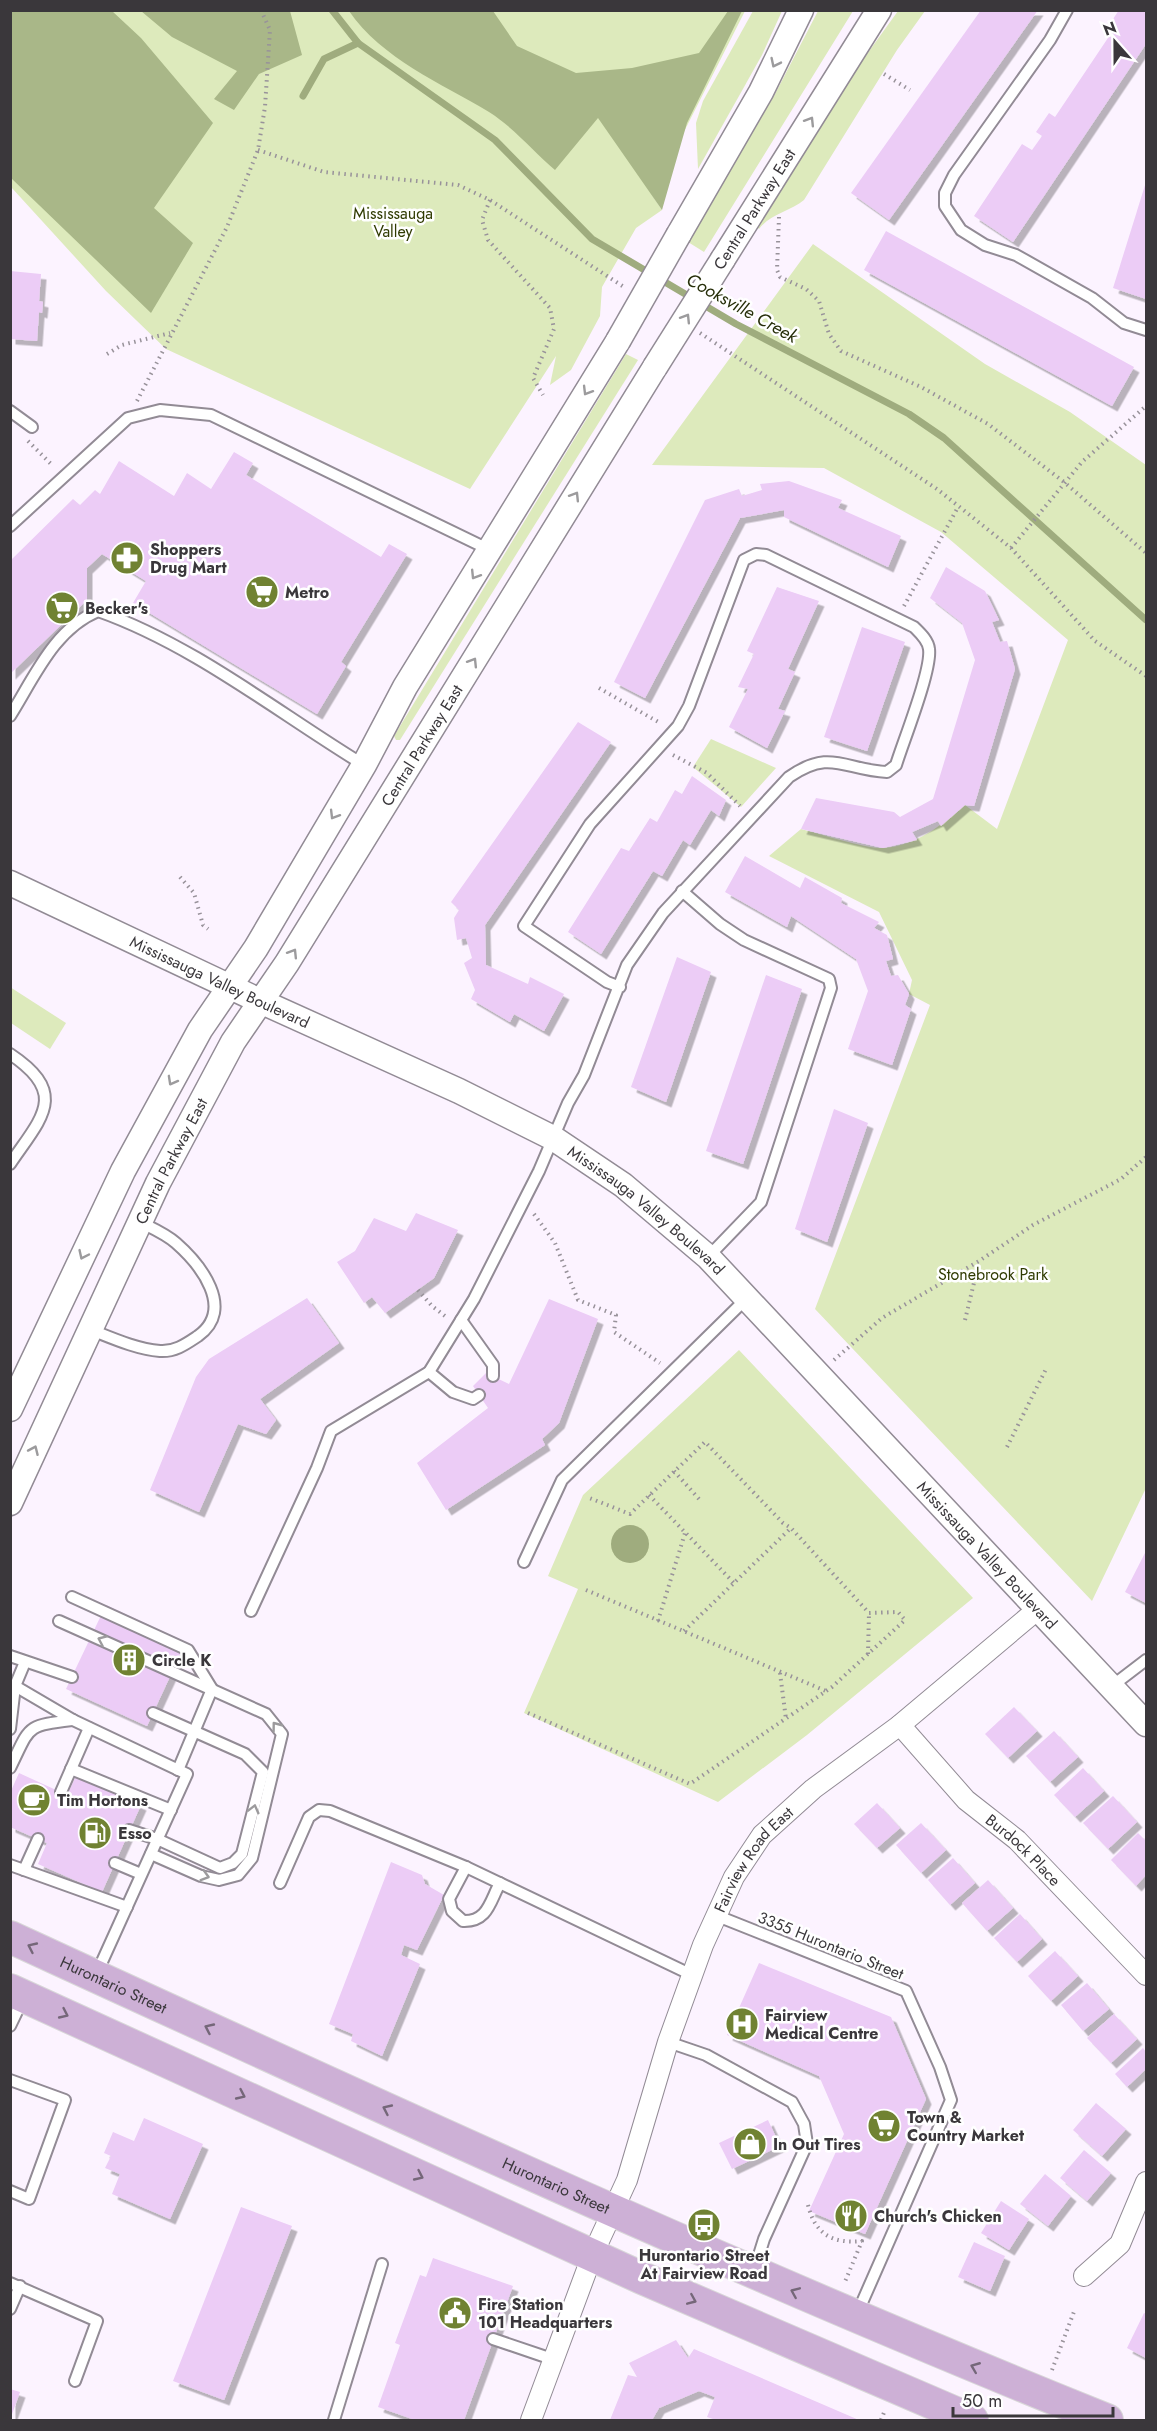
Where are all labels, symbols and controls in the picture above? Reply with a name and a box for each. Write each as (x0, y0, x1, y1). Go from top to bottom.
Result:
north arrow (1085, 12, 1145, 72)
text: N (1100, 15, 1120, 41)
one-way arrow (770, 57, 782, 68)
one-way arrow (802, 117, 814, 127)
street label: Central Parkway East (708, 144, 801, 274)
park label: Mississauga Valley (353, 202, 433, 243)
water label: Cooksville Creek (682, 267, 804, 350)
one-way arrow (679, 314, 690, 325)
one-way arrow (583, 385, 595, 395)
one-way arrow (568, 492, 580, 502)
place label: Shoppers Drug Mart (150, 538, 228, 579)
pharmacy icon: Shoppers Drug Mart (109, 540, 145, 576)
one-way arrow (470, 569, 482, 579)
supermarket icon: Metro (244, 574, 280, 610)
place label: Metro (285, 581, 329, 604)
supermarket icon: Becker's (44, 590, 80, 626)
place label: Becker's (85, 597, 148, 620)
one-way arrow (465, 658, 477, 668)
street label: Central Parkway East (376, 680, 468, 811)
one-way arrow (330, 809, 341, 819)
street label: Mississauga Valley Boulevard (126, 930, 313, 1034)
one-way arrow (286, 949, 298, 959)
one-way arrow (168, 1075, 179, 1085)
street label: Central Parkway East (129, 1094, 213, 1228)
street label: Mississauga Valley Boulevard (563, 1140, 730, 1280)
one-way arrow (79, 1248, 91, 1259)
park label: Stonebrook Park (938, 1263, 1049, 1286)
one-way arrow (27, 1445, 39, 1456)
street label: Mississauga Valley Boulevard (912, 1476, 1062, 1635)
one-way arrow (98, 1636, 109, 1648)
building icon: Circle K (111, 1642, 147, 1678)
place label: Circle K (152, 1649, 212, 1672)
one-way arrow (272, 1721, 283, 1732)
cafe icon: Tim Hortons (16, 1782, 52, 1818)
place label: Tim Hortons (57, 1789, 148, 1812)
street label: Fairview Road East (708, 1801, 799, 1916)
one-way arrow (246, 1804, 259, 1814)
street label: Burdock Place (981, 1809, 1066, 1891)
fuel station icon: Esso (77, 1815, 113, 1851)
place label: Esso (118, 1822, 152, 1845)
one-way arrow (199, 1869, 210, 1881)
street label: 3355 Hurontario Street (754, 1906, 907, 1985)
one-way arrow (27, 1943, 38, 1955)
street label: Hurontario Street (56, 1951, 171, 2020)
place label: Fairview Medical Centre (765, 2004, 879, 2045)
hospital icon: Fairview Medical Centre (724, 2006, 760, 2042)
one-way arrow (57, 2007, 68, 2019)
one-way arrow (205, 2024, 216, 2036)
one-way arrow (235, 2088, 246, 2100)
one-way arrow (382, 2105, 393, 2117)
place label: Town & Country Market (907, 2106, 1025, 2147)
supermarket icon: Town & Country Market (866, 2108, 902, 2144)
shop icon: In Out Tires (732, 2126, 768, 2162)
place label: In Out Tires (773, 2133, 861, 2156)
street label: Hurontario Street (499, 2152, 613, 2220)
one-way arrow (412, 2168, 423, 2180)
restaurant icon: Church's Chicken (833, 2198, 869, 2234)
place label: Church's Chicken (874, 2205, 1002, 2228)
bus stop icon: Hurontario Street At Fairview Road (686, 2207, 722, 2243)
place label: Hurontario Street At Fairview Road (639, 2244, 770, 2285)
one-way arrow (791, 2287, 802, 2299)
place label: Fire Station 101 Headquarters (478, 2293, 612, 2334)
one-way arrow (685, 2293, 696, 2305)
public building icon: Fire Station 101 Headquarters (437, 2295, 473, 2331)
one-way arrow (970, 2362, 981, 2374)
scale bar (953, 2380, 1114, 2418)
text: 50 m (962, 2388, 1002, 2414)

